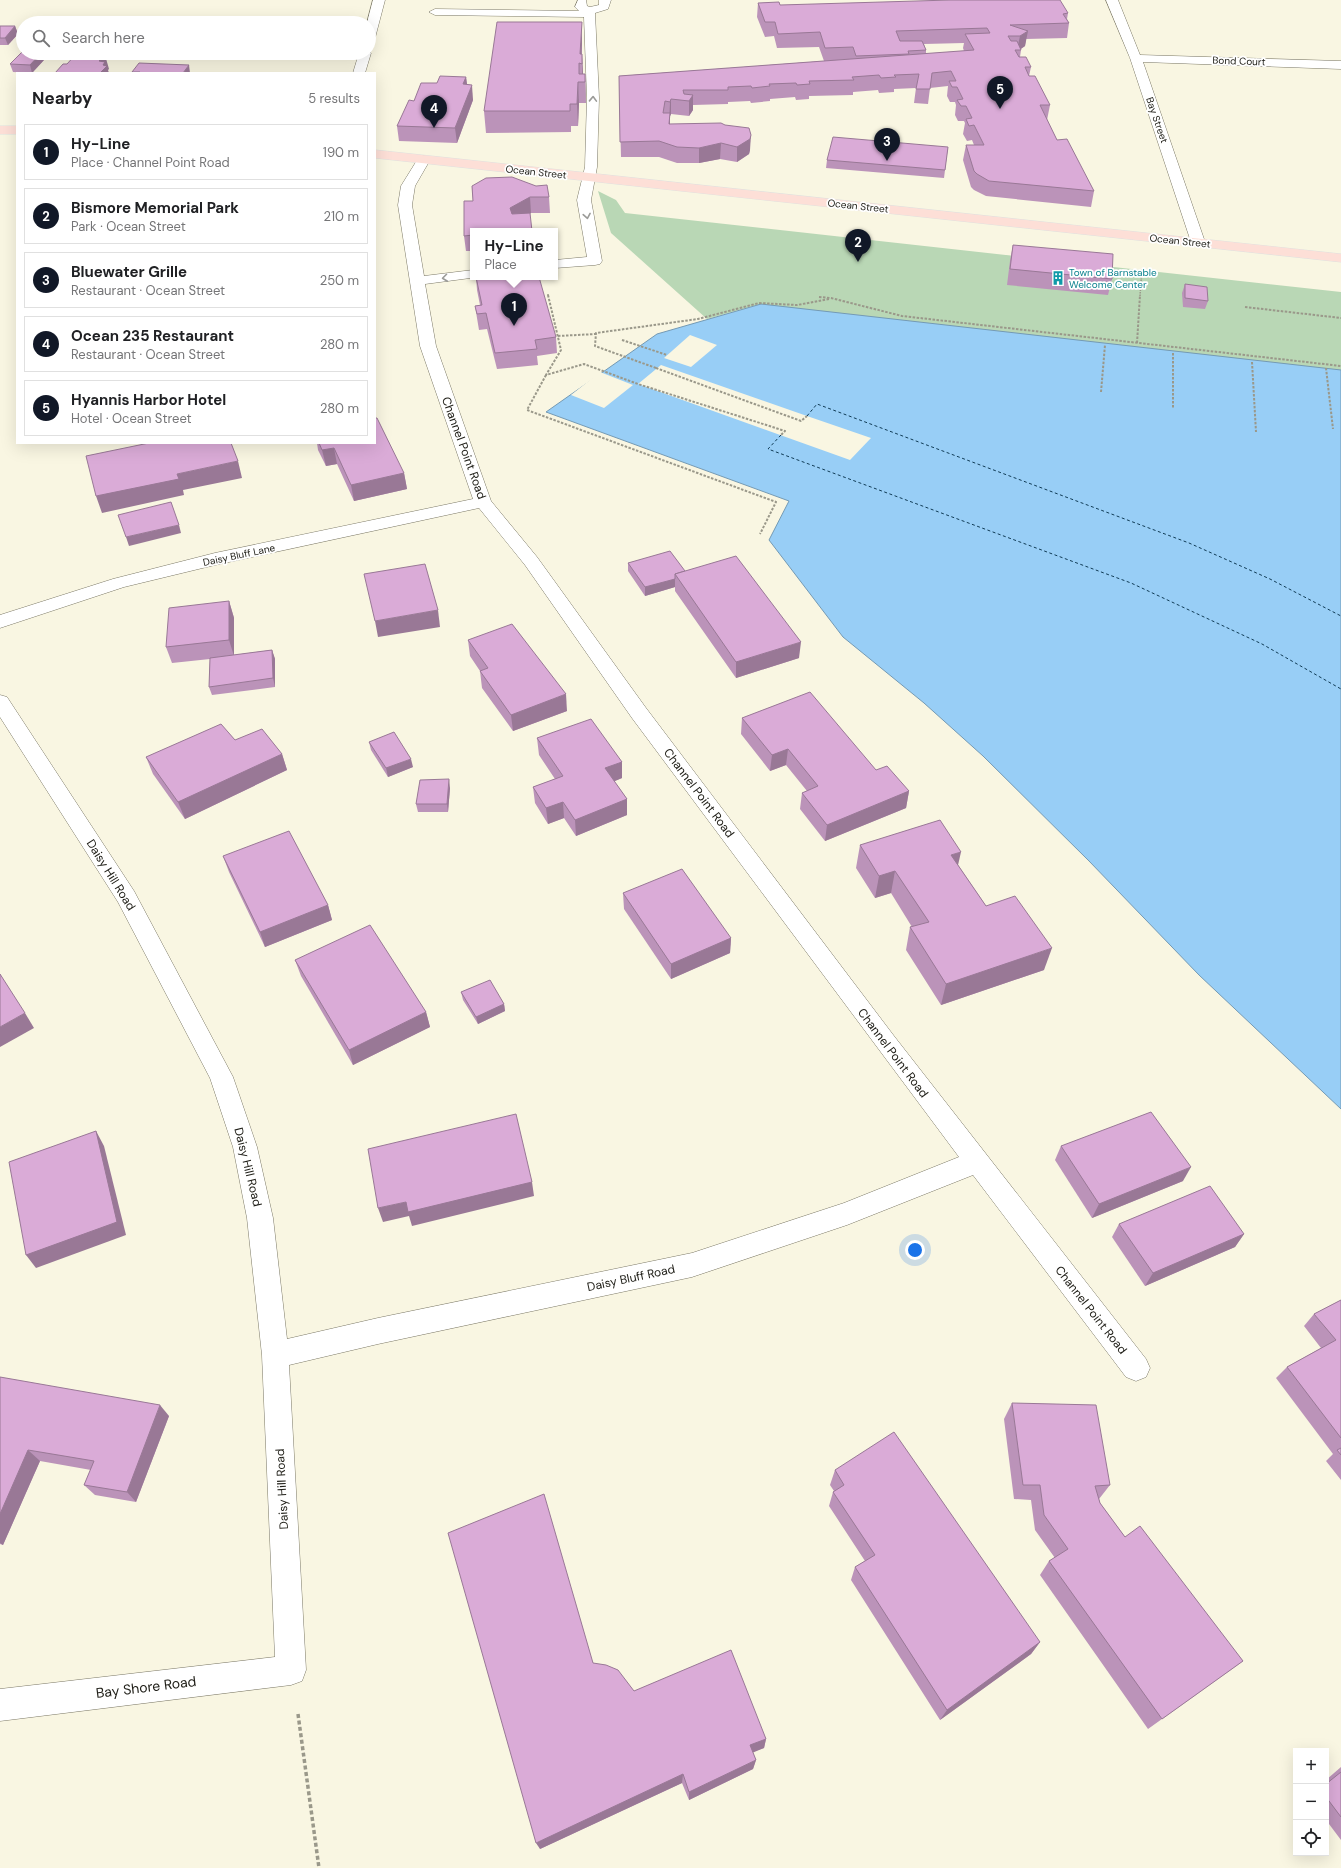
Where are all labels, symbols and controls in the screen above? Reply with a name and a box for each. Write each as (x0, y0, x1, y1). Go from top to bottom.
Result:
search box (16, 16, 376, 60)
icon: search (30, 27, 52, 49)
text: Search here (62, 28, 145, 48)
street label: Bond Court (1212, 54, 1266, 68)
pin: 5 (987, 76, 1013, 109)
text: Nearby (32, 87, 92, 109)
text: 5 results (308, 90, 360, 107)
pin: 4 (421, 95, 447, 128)
street label: Bay Street (1143, 95, 1171, 145)
one-way arrow (589, 96, 597, 102)
pin: 3 (874, 128, 900, 161)
text: Hy-Line (71, 134, 130, 154)
text: 1 (44, 144, 48, 161)
text: 190 m (323, 144, 359, 161)
text: Place · Channel Point Road (71, 154, 230, 171)
street label: Ocean Street (505, 162, 567, 182)
street label: Ocean Street (827, 196, 889, 216)
text: Bismore Memorial Park (71, 198, 239, 218)
text: 2 (42, 208, 50, 225)
text: 210 m (324, 208, 359, 225)
one-way arrow (582, 213, 591, 219)
text: Park · Ocean Street (71, 218, 186, 235)
popup (470, 228, 558, 280)
pin: 2 (845, 229, 871, 262)
street label: Ocean Street (1149, 231, 1211, 251)
text: Hy-Line (484, 236, 544, 256)
text: Place (484, 256, 517, 273)
text: Bluewater Grille (71, 262, 187, 282)
place label: Town of Barnstable Welcome Center (1069, 266, 1157, 291)
building icon: Town of Barnstable Welcome Center (1050, 270, 1066, 286)
text: 3 (42, 272, 50, 289)
text: 250 m (320, 272, 359, 289)
one-way arrow (442, 273, 448, 282)
text: Restaurant · Ocean Street (71, 282, 225, 299)
pin: 1 (501, 293, 527, 326)
text: Ocean 235 Restaurant (71, 326, 234, 346)
text: 4 (42, 336, 50, 353)
text: 280 m (320, 336, 359, 353)
text: Restaurant · Ocean Street (71, 346, 225, 363)
text: Hyannis Harbor Hotel (71, 390, 226, 410)
street label: Channel Point Road (438, 395, 490, 501)
text: 5 (42, 400, 50, 417)
text: 280 m (320, 400, 359, 417)
text: Hotel · Ocean Street (71, 410, 192, 427)
street label: Daisy Bluff Lane (202, 541, 277, 569)
street label: Channel Point Road (660, 745, 738, 841)
street label: Daisy Hill Road (83, 836, 139, 914)
street label: Channel Point Road (854, 1005, 932, 1101)
street label: Daisy Hill Road (230, 1126, 266, 1208)
your location (905, 1240, 925, 1260)
street label: Daisy Bluff Road (586, 1261, 676, 1295)
street label: Channel Point Road (1052, 1263, 1130, 1357)
street label: Daisy Hill Road (272, 1448, 292, 1530)
street label: Bay Shore Road (95, 1672, 197, 1702)
map controls (1293, 1748, 1329, 1856)
button: + (1293, 1748, 1329, 1784)
button: − (1293, 1784, 1329, 1820)
button: locate (1293, 1820, 1329, 1856)

